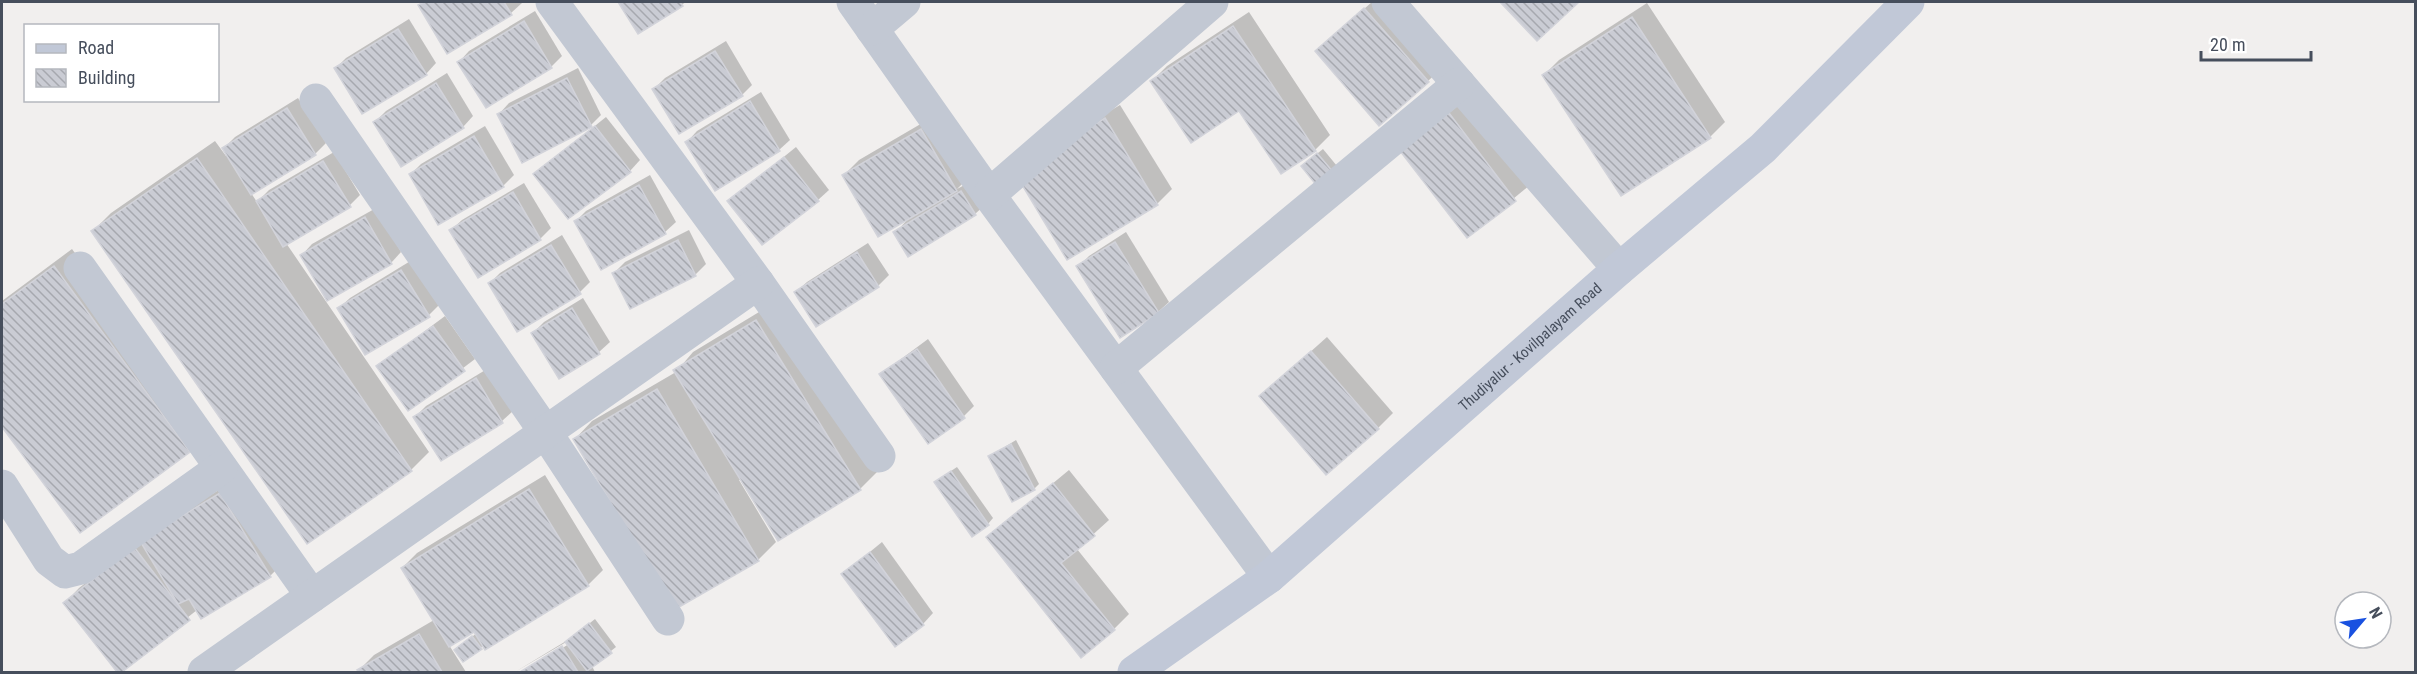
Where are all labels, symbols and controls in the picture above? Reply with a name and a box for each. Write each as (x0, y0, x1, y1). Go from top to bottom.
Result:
legend (24, 24, 219, 102)
scale bar (2201, 24, 2310, 62)
text: 20 m (2210, 34, 2245, 55)
text: Road (78, 37, 114, 58)
text: Building (78, 67, 135, 88)
street label: Thudiyalur - Kovilpalayam Road (1455, 279, 1605, 415)
north arrow (2333, 590, 2393, 650)
text: N (2365, 604, 2386, 622)

